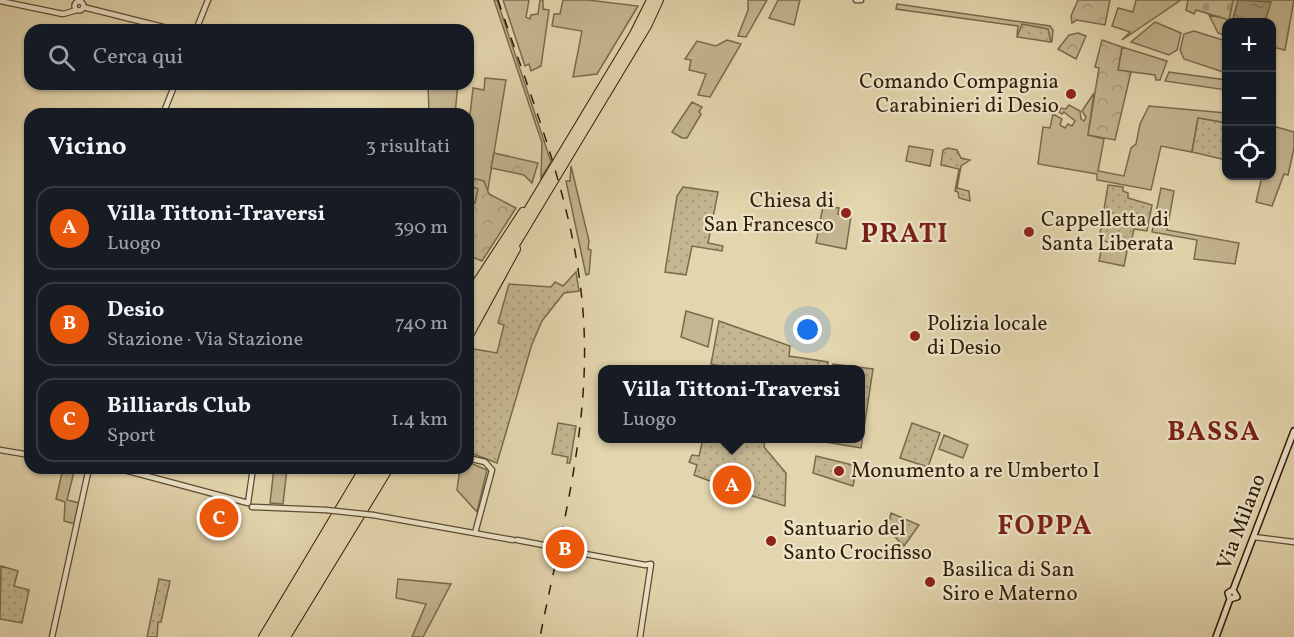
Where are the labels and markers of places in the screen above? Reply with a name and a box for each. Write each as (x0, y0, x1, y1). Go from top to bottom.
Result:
place label: Comando Compagnia Carabinieri di Desio (859, 68, 1059, 121)
marker: Comando Compagnia Carabinieri di Desio (1064, 87, 1078, 101)
place label: Chiesa di San Francesco (703, 187, 834, 240)
marker: Chiesa di San Francesco (839, 206, 853, 220)
place label: Cappelletta di Santa Liberata (1041, 206, 1174, 259)
marker: Cappelletta di Santa Liberata (1022, 225, 1036, 239)
place label: Polizia locale di Desio (927, 310, 1047, 363)
marker: Polizia locale di Desio (908, 329, 922, 343)
place label: Monumento a re Umberto I (851, 457, 1100, 486)
pin: A (712, 462, 752, 508)
marker: Monumento a re Umberto I (832, 464, 846, 478)
pin: C (200, 496, 238, 540)
place label: Santuario del Santo Crocifisso (783, 515, 932, 568)
pin: B (546, 526, 584, 572)
marker: Santuario del Santo Crocifisso (764, 534, 778, 548)
place label: Basilica di San Siro e Materno (942, 556, 1078, 609)
marker: Basilica di San Siro e Materno (923, 575, 937, 589)

